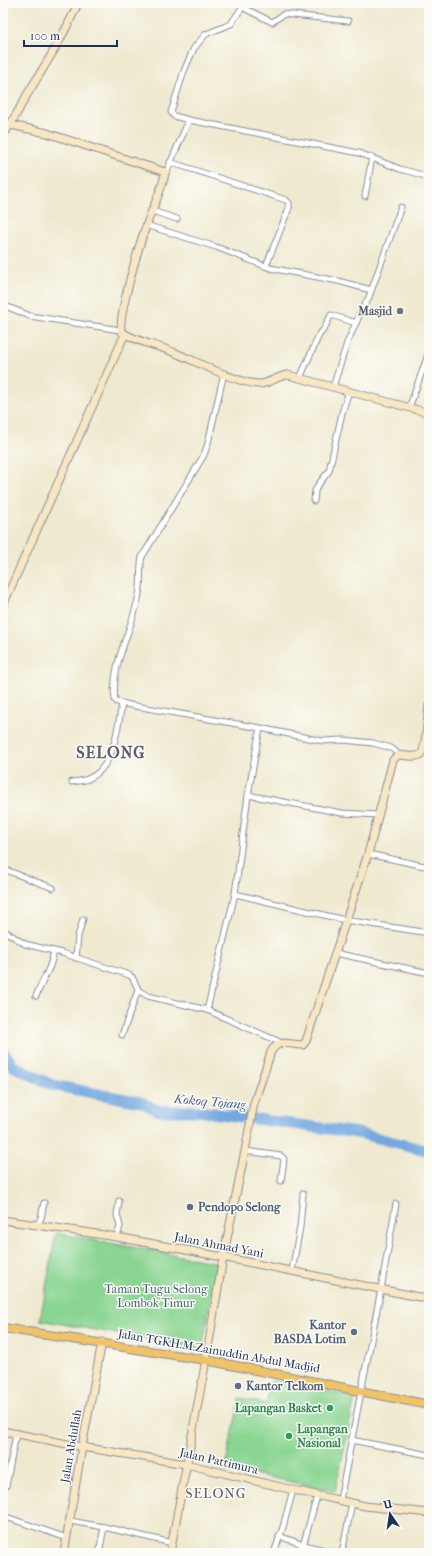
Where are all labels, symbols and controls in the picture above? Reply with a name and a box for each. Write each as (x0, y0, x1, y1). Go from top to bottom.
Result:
scale bar (24, 22, 117, 48)
text: 100 m (30, 29, 60, 43)
place label: Masjid (357, 304, 392, 318)
marker: Masjid (395, 306, 405, 316)
district label: SELONG (76, 743, 146, 762)
water label: Kokoq Tojang (173, 1091, 247, 1112)
place label: Pendopo Selong (198, 1200, 281, 1215)
marker: Pendopo Selong (185, 1202, 195, 1212)
street label: Jalan Ahmad Yani (172, 1229, 265, 1261)
park label: Taman Tugu Selong Lombok Timur (105, 1282, 208, 1310)
place label: Kantor BASDA Lotim (274, 1318, 347, 1346)
street label: Jalan TGKH.M.Zainuddin Abdul Madjid (116, 1326, 322, 1376)
marker: Kantor BASDA Lotim (349, 1327, 359, 1337)
place label: Kantor Telkom (246, 1379, 325, 1393)
marker: Kantor Telkom (233, 1381, 243, 1391)
place label: Lapangan Basket (235, 1401, 323, 1416)
marker: Lapangan Basket (325, 1403, 335, 1413)
street label: Jalan Abdullah (57, 1408, 84, 1485)
place label: Lapangan Nasional (297, 1422, 349, 1450)
marker: Lapangan Nasional (284, 1431, 294, 1441)
street label: Jalan Pattimura (177, 1445, 260, 1477)
district label: SELONG (185, 1485, 247, 1502)
north arrow (370, 1494, 410, 1534)
text: U (381, 1497, 394, 1512)

